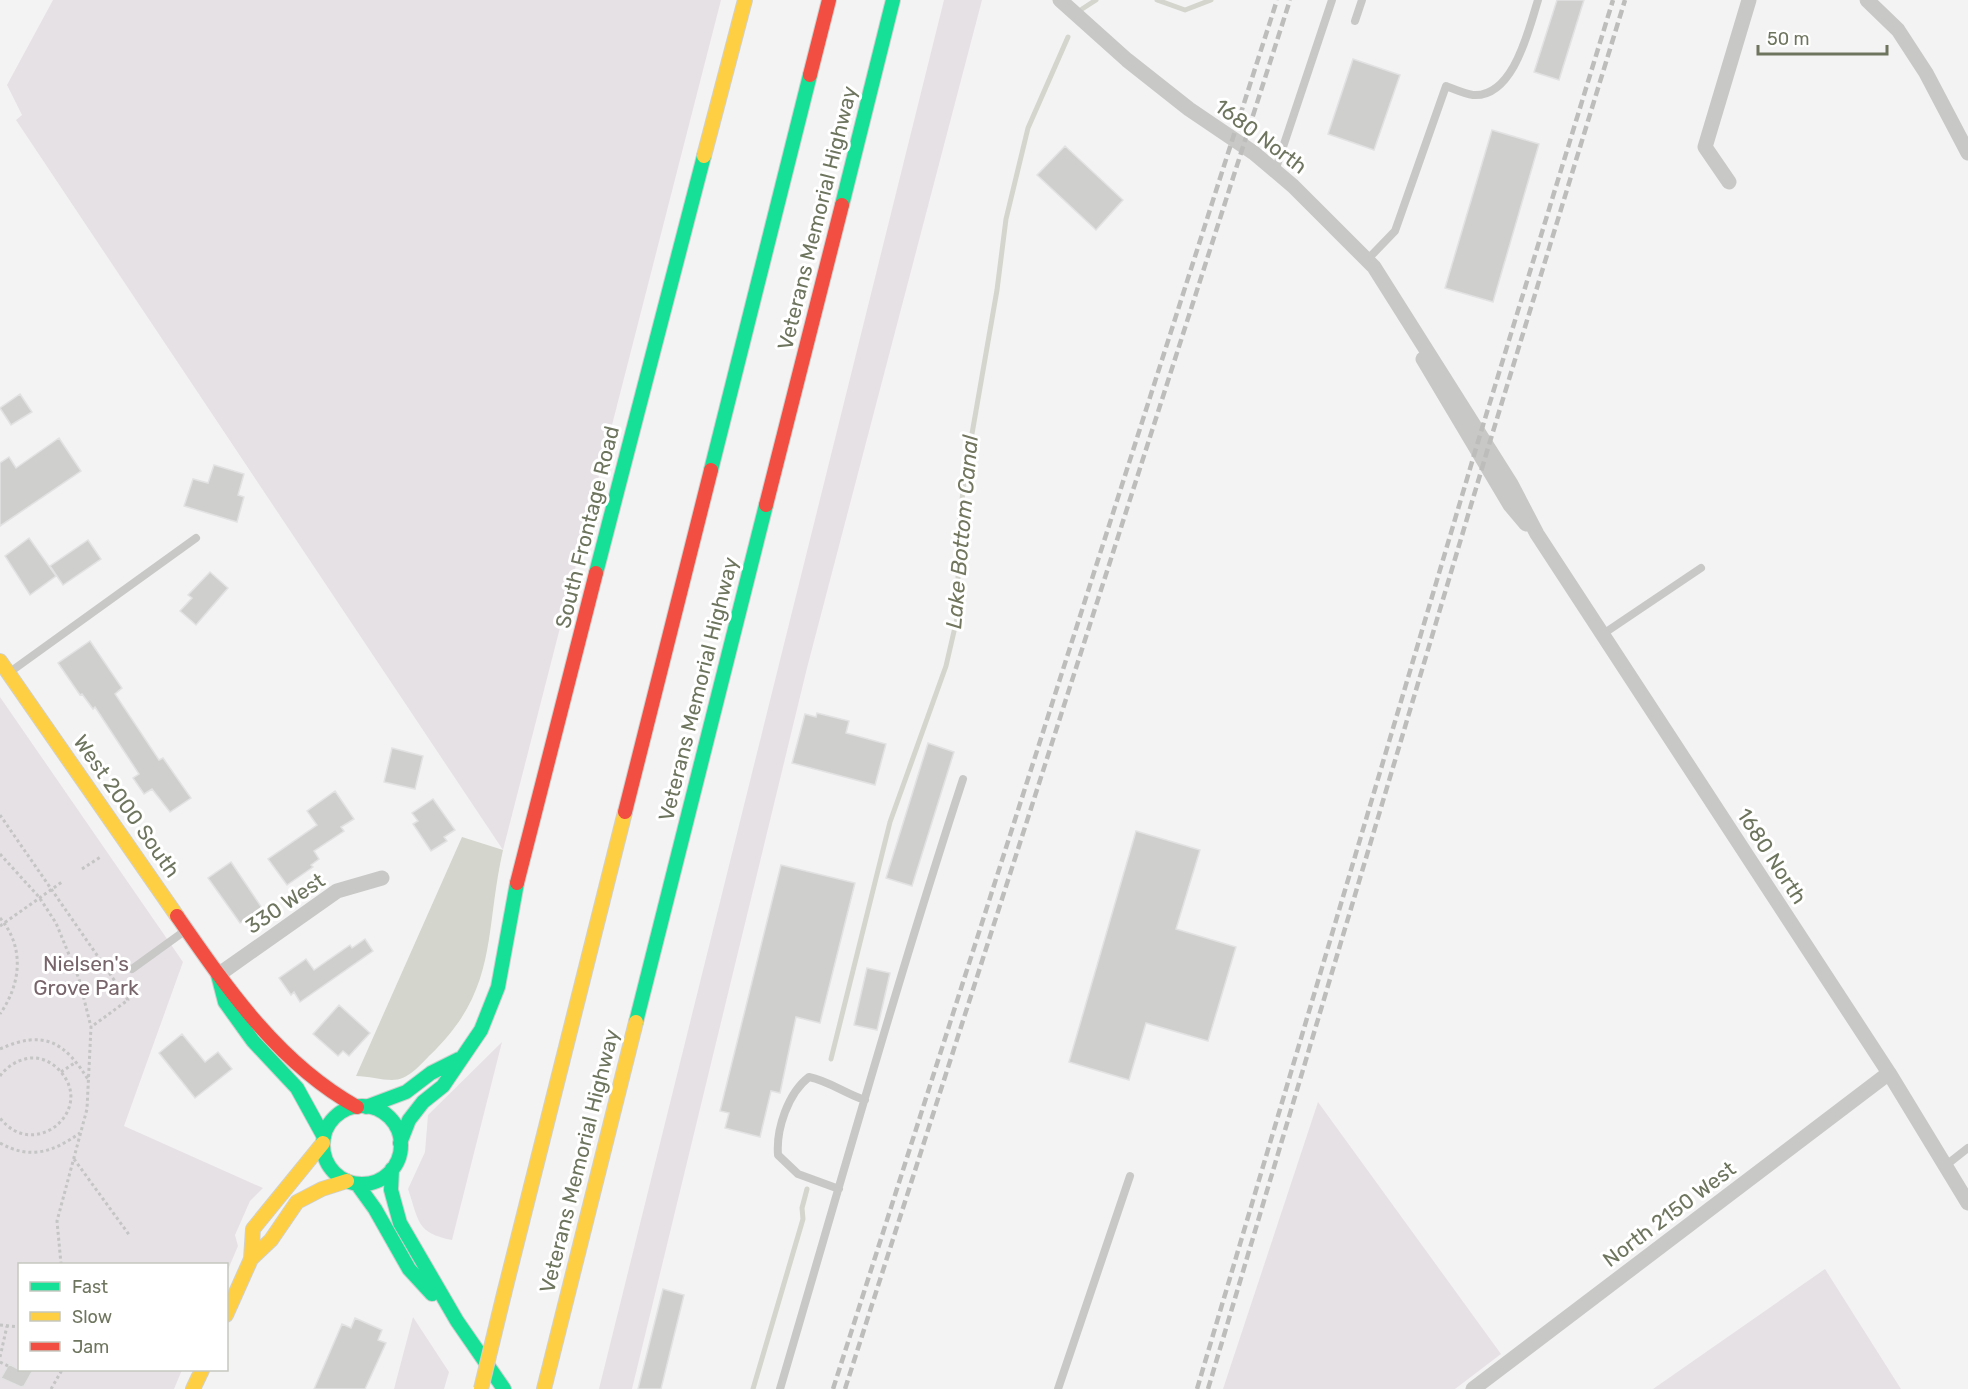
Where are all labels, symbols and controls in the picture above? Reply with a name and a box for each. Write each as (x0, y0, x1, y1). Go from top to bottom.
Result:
scale bar (1758, 18, 1887, 56)
text: 50 m (1767, 28, 1810, 50)
street label: Veterans Memorial Highway (772, 83, 862, 353)
street label: 1680 North (1210, 93, 1312, 179)
street label: South Frontage Road (550, 423, 624, 631)
water label: Lake Bottom Canal (940, 433, 984, 630)
street label: Veterans Memorial Highway (653, 554, 743, 824)
street label: West 2000 South (68, 730, 186, 882)
street label: 1680 North (1732, 803, 1812, 909)
street label: 330 West (241, 867, 329, 939)
park label: Nielsen's Grove Park (33, 951, 139, 1000)
street label: Veterans Memorial Highway (534, 1026, 624, 1296)
street label: North 2150 West (1598, 1156, 1740, 1272)
legend (18, 1263, 228, 1371)
text: Fast (72, 1276, 108, 1298)
text: Slow (72, 1306, 112, 1328)
text: Jam (72, 1336, 109, 1358)

